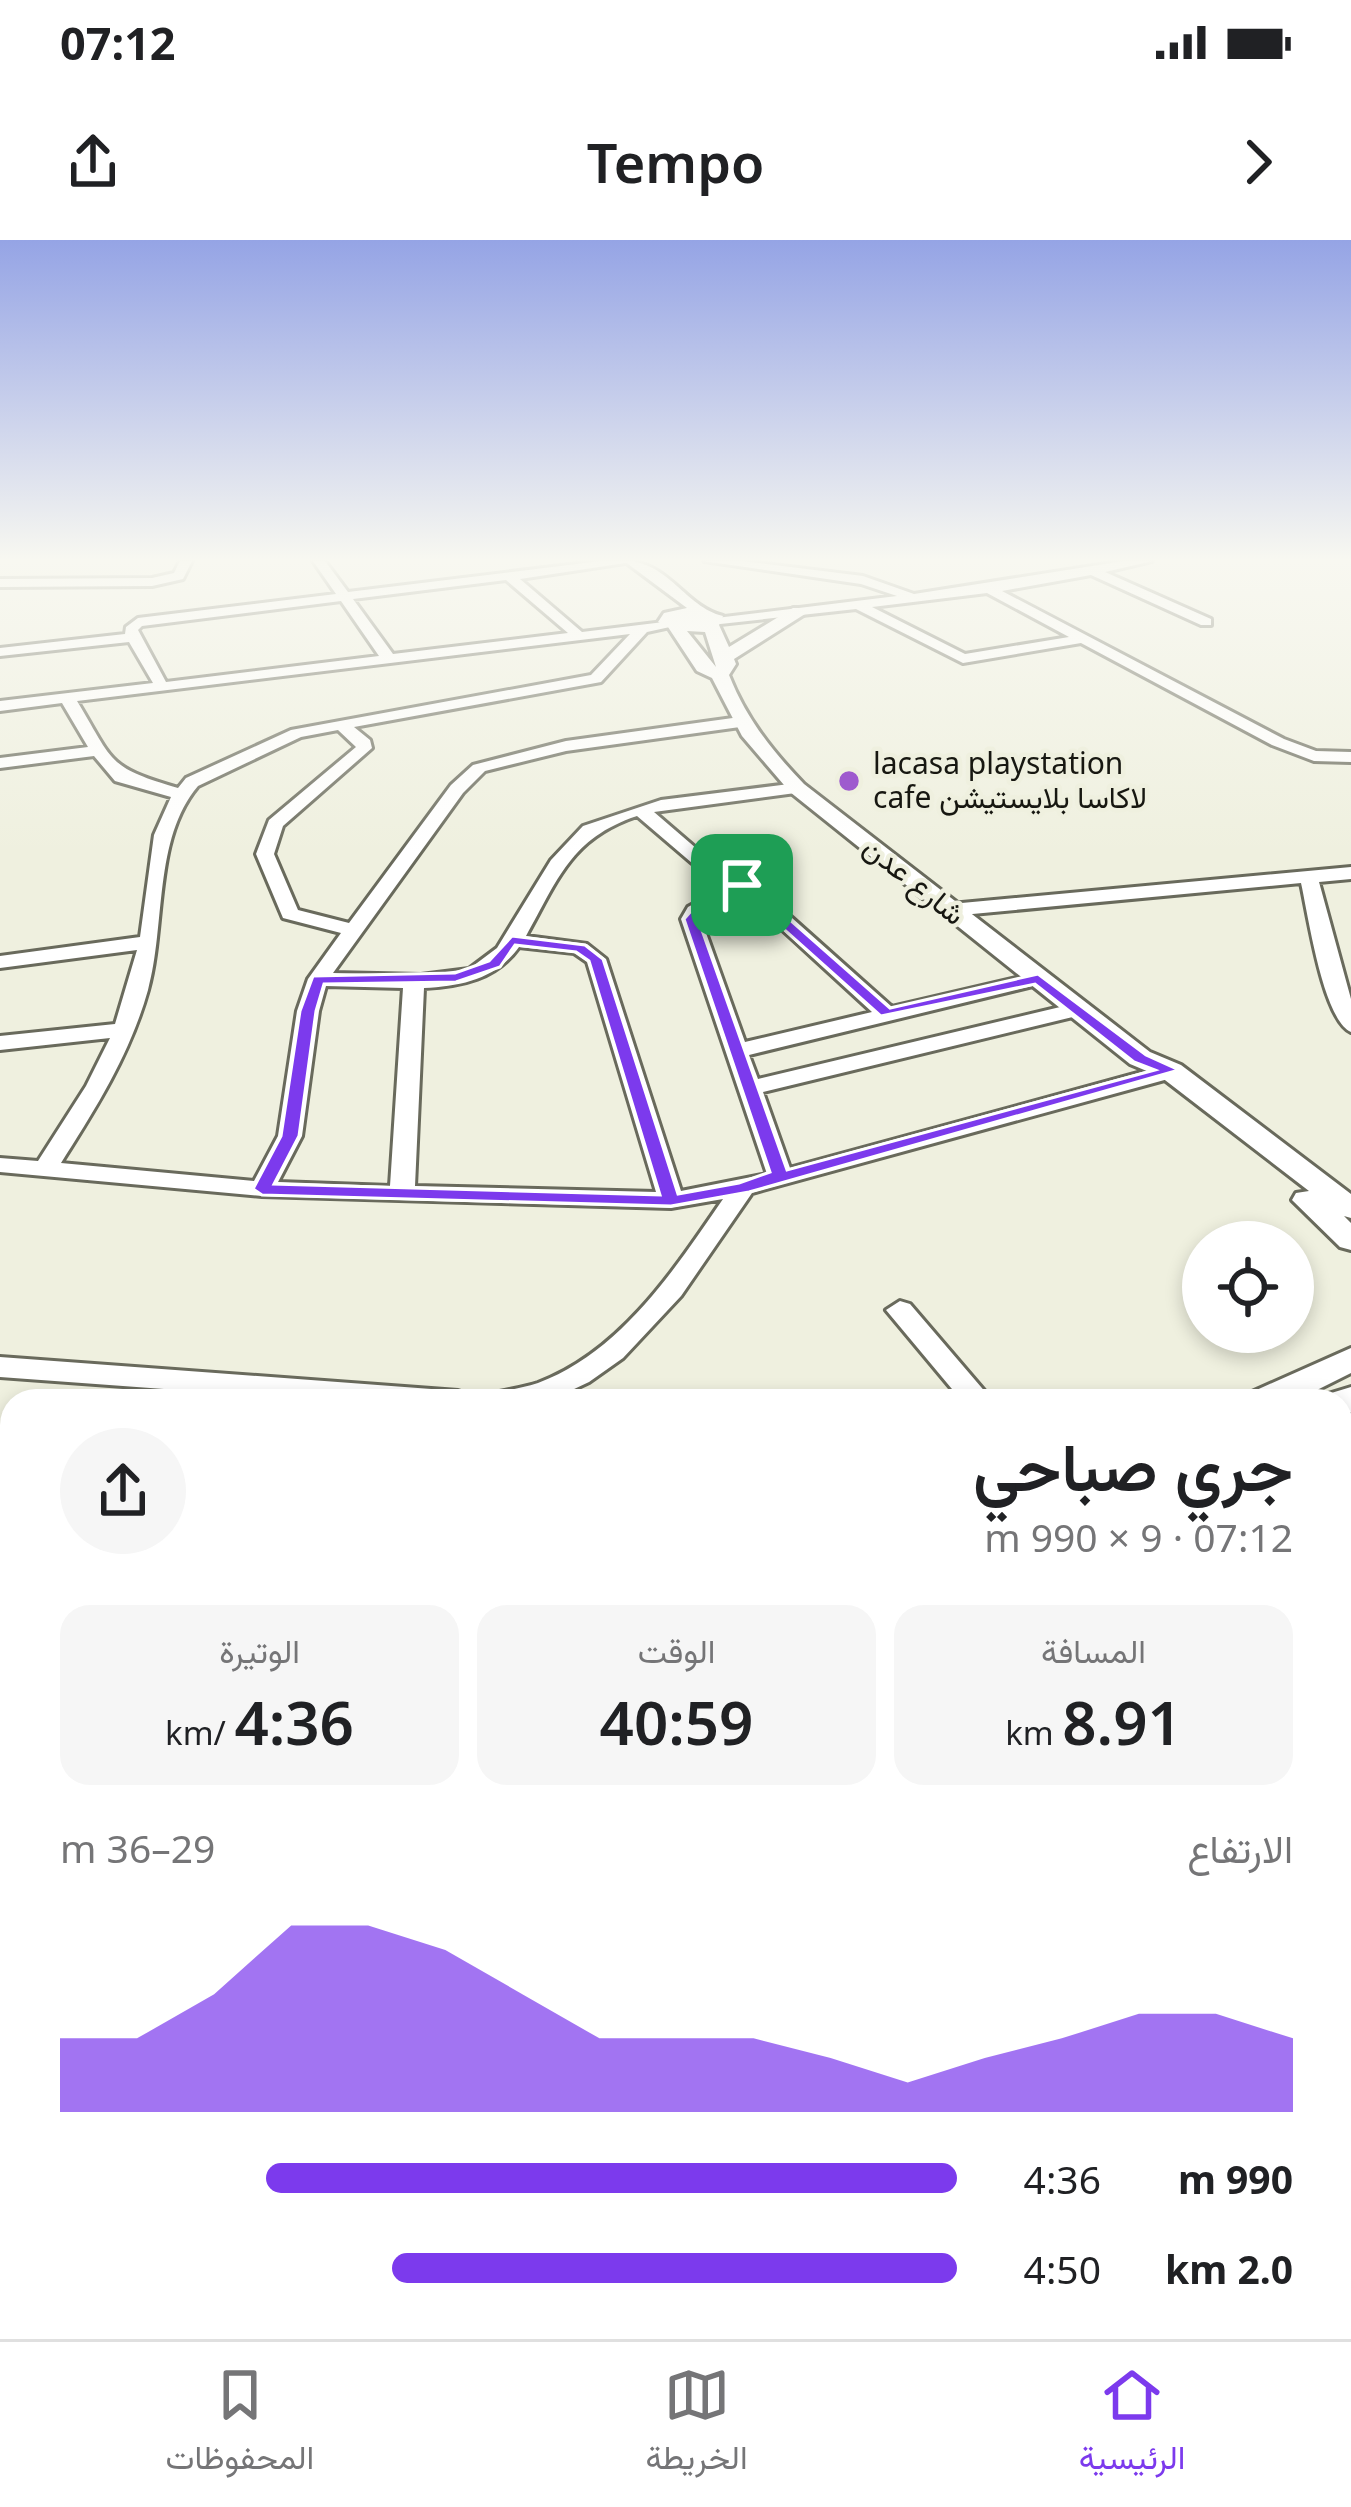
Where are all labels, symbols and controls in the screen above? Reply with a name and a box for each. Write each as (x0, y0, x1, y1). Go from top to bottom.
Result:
text: 07:12 (60, 12, 176, 73)
text: Tempo (587, 125, 764, 199)
icon: share (60, 129, 126, 195)
icon: forward (1225, 129, 1291, 195)
place label: lacasa playstation cafe لاكاسا بلايستيشن (873, 742, 1147, 817)
marker: lacasa playstation cafe لاكاسا بلايستيشن (836, 768, 862, 794)
street label: شارع عدن (855, 826, 974, 934)
pin (691, 834, 793, 936)
icon: arrive (709, 852, 775, 918)
map controls (1182, 1221, 1314, 1353)
button: locate (1182, 1221, 1314, 1353)
text: جري صباحي (973, 1420, 1293, 1510)
button: share (60, 1428, 186, 1554)
text: 07:12 · 9 × 990 m (984, 1510, 1293, 1563)
text: الوتيرة (219, 1628, 300, 1673)
text: الوقت (638, 1628, 715, 1673)
text: المسافة (1041, 1628, 1146, 1673)
text: 4:36 (234, 1681, 354, 1763)
text: 40:59 (600, 1681, 753, 1763)
text: 8.91 (1062, 1681, 1182, 1763)
text: /km (165, 1710, 234, 1755)
text: km (1005, 1710, 1062, 1755)
text: 29–36 m (60, 1821, 215, 1874)
text: الارتفاع (1187, 1821, 1293, 1874)
text: 4:36 (1024, 2152, 1101, 2205)
text: 990 m (1178, 2152, 1293, 2205)
text: 4:50 (1024, 2242, 1101, 2295)
text: 2.0 km (1165, 2242, 1293, 2295)
tab: المحفوظات (166, 2362, 314, 2487)
tab: الخريطة (645, 2362, 748, 2487)
tab: الرئيسية (1079, 2362, 1185, 2487)

